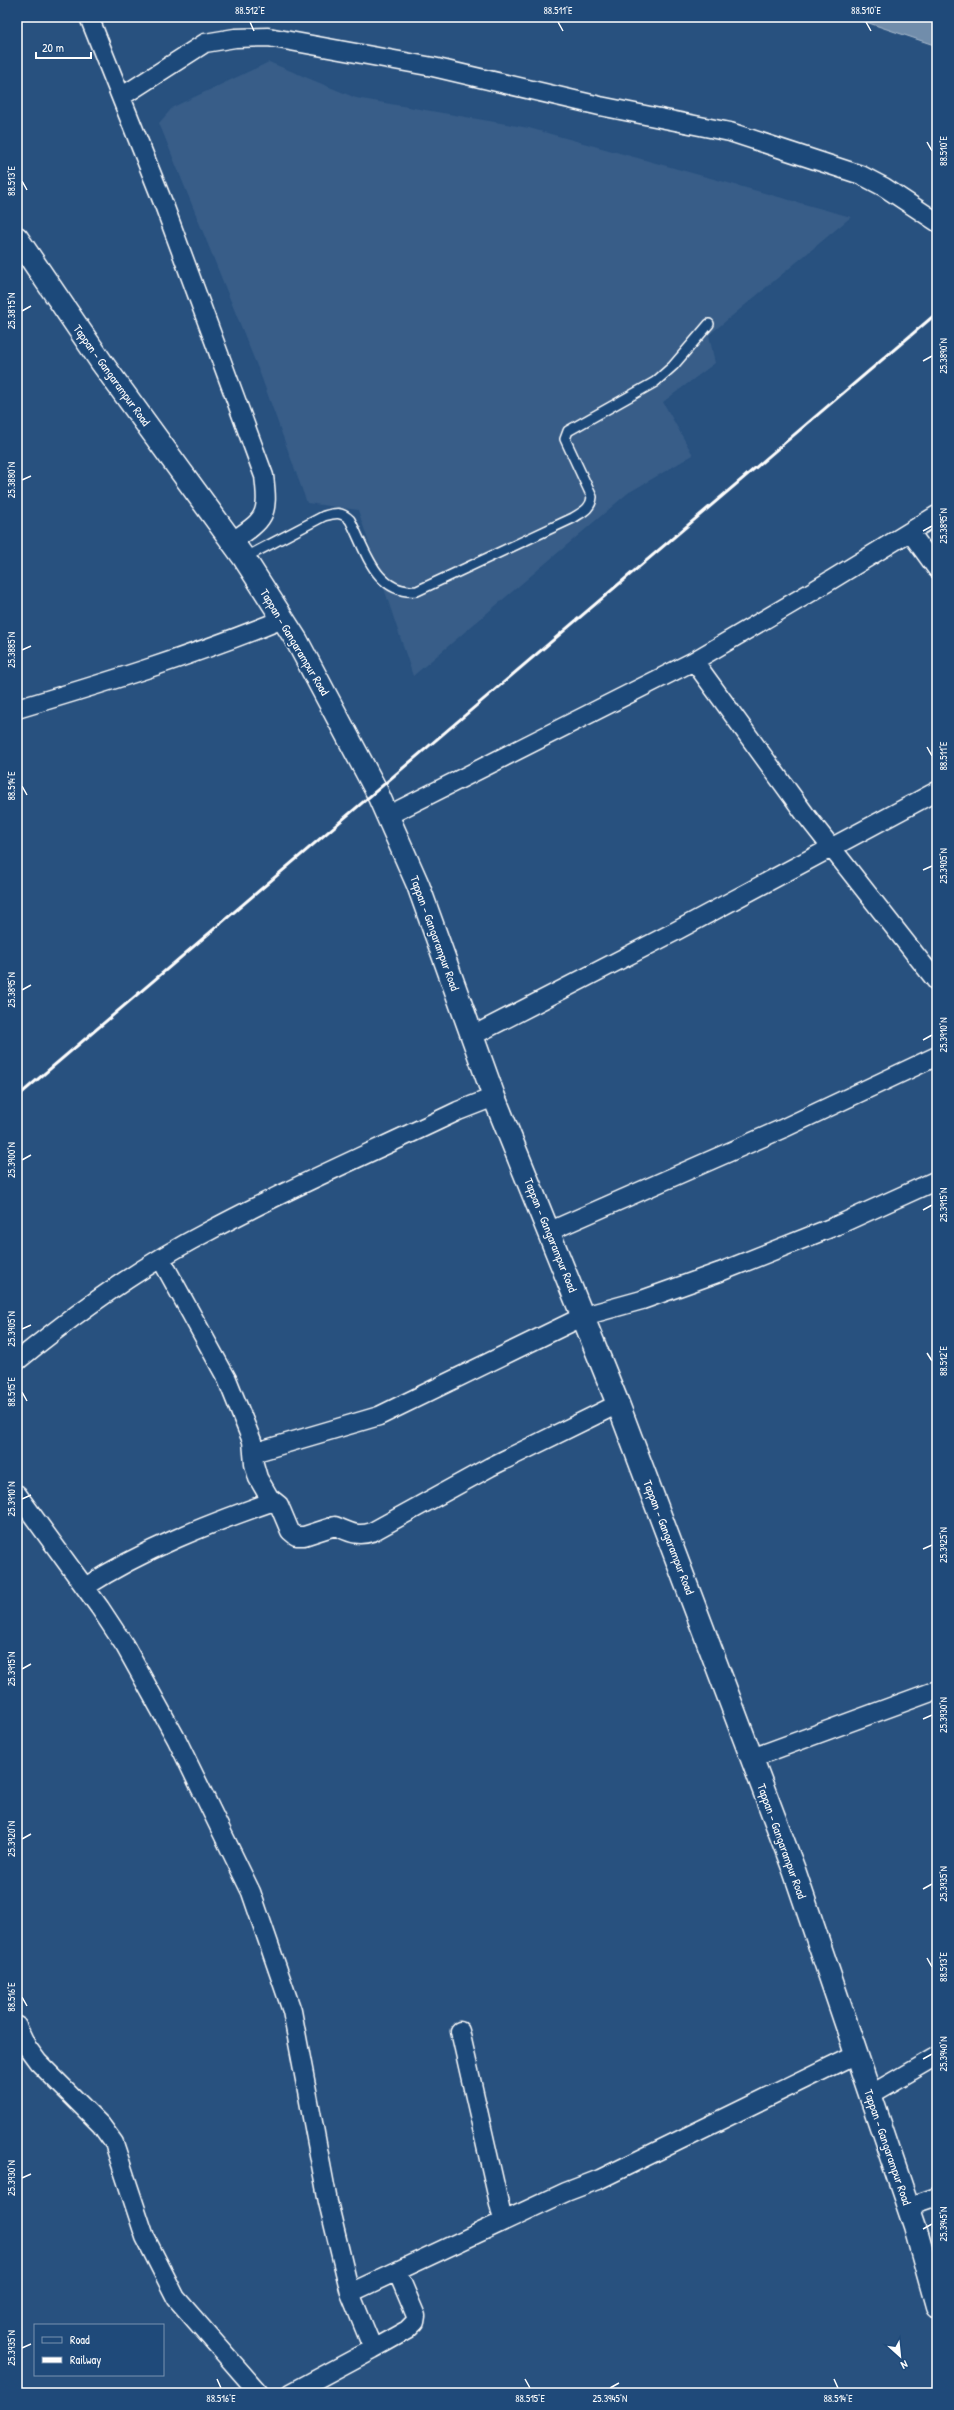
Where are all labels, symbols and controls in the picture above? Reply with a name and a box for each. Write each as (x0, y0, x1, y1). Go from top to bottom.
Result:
text: 88.512°E (235, 4, 266, 17)
text: 88.511°E (543, 4, 573, 17)
text: 88.510°E (851, 4, 882, 17)
scale bar (36, 34, 91, 60)
text: 20 m (42, 39, 64, 56)
text: 88.510°E (937, 135, 950, 166)
text: 88.513°E (5, 165, 18, 196)
text: 25.3875°N (5, 293, 18, 329)
street label: Tappan - Gangarampur Road (69, 321, 155, 429)
text: 25.3890°N (937, 338, 950, 374)
text: 25.3880°N (5, 462, 18, 498)
text: 25.3895°N (937, 508, 950, 544)
street label: Tappan - Gangarampur Road (256, 586, 334, 699)
text: 25.3885°N (5, 632, 18, 668)
text: 88.511°E (937, 741, 950, 771)
text: 88.514°E (5, 771, 18, 801)
text: 25.3905°N (937, 848, 950, 884)
street label: Tappan - Gangarampur Road (406, 873, 464, 993)
text: 25.3895°N (5, 972, 18, 1008)
text: 25.3910°N (937, 1018, 950, 1052)
text: 25.3900°N (5, 1142, 18, 1178)
street label: Tappan - Gangarampur Road (520, 1175, 582, 1295)
text: 25.3915°N (937, 1188, 950, 1222)
text: 25.3905°N (5, 1311, 18, 1347)
text: 88.512°E (937, 1345, 950, 1376)
text: 88.515°E (5, 1377, 18, 1407)
street label: Tappan - Gangarampur Road (639, 1477, 699, 1597)
text: 25.3910°N (5, 1482, 18, 1516)
text: 25.3925°N (937, 1527, 950, 1563)
text: 25.3915°N (5, 1652, 18, 1686)
text: 25.3930°N (937, 1697, 950, 1733)
street label: Tappan - Gangarampur Road (753, 1781, 811, 1901)
text: 25.3920°N (5, 1821, 18, 1857)
text: 25.3935°N (937, 1866, 950, 1902)
text: 88.513°E (937, 1951, 950, 1982)
text: 88.516°E (5, 1982, 18, 2012)
text: 25.3940°N (937, 2036, 950, 2072)
street label: Tappan - Gangarampur Road (860, 2087, 916, 2207)
text: 25.3930°N (5, 2160, 18, 2196)
text: 25.3945°N (937, 2207, 950, 2241)
legend (34, 2324, 164, 2376)
text: 25.3935°N (5, 2330, 18, 2366)
text: Road (70, 2331, 90, 2348)
north arrow (880, 2336, 920, 2376)
text: Railway (70, 2351, 101, 2368)
text: N (899, 2357, 910, 2373)
text: 88.516°E (206, 2392, 236, 2405)
text: 88.515°E (515, 2392, 545, 2405)
text: 25.3945°N (593, 2392, 627, 2405)
text: 88.514°E (823, 2392, 853, 2405)

